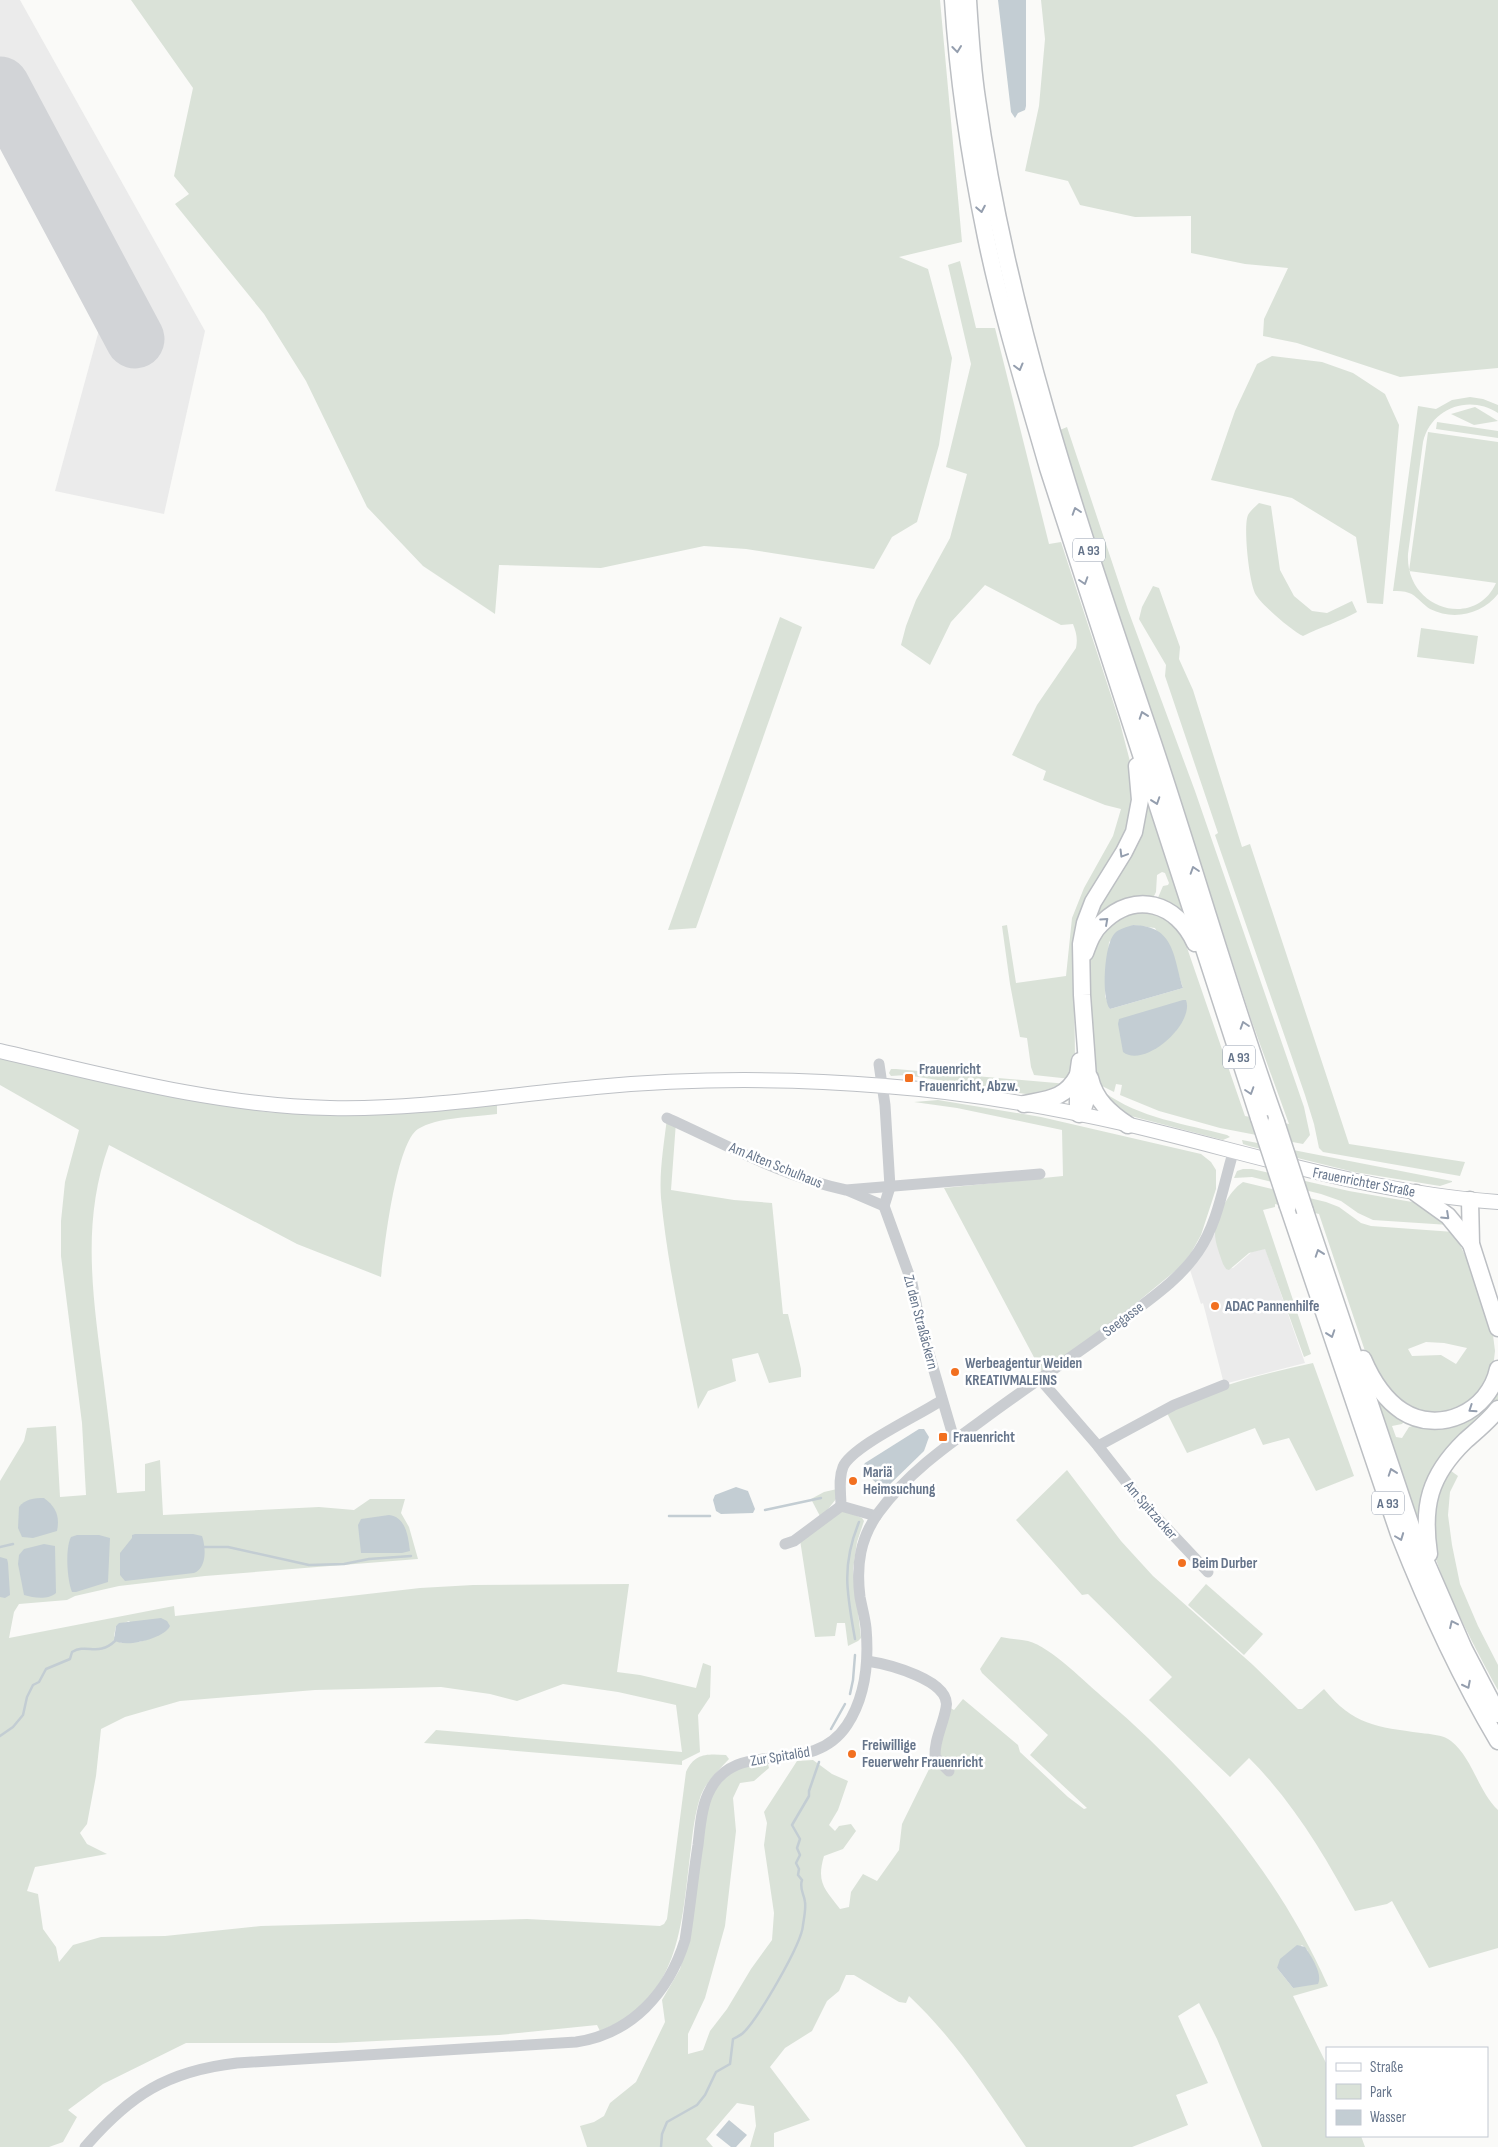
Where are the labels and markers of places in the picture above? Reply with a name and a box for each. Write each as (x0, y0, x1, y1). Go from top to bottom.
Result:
place label: Frauenricht Frauenricht, Abzw. (919, 1060, 1018, 1096)
marker: Frauenricht Frauenricht, Abzw. (903, 1072, 915, 1084)
place label: ADAC Pannenhilfe (1224, 1297, 1319, 1316)
marker: ADAC Pannenhilfe (1209, 1300, 1221, 1312)
place label: Werbeagentur Weiden KREATIVMALEINS (965, 1354, 1082, 1390)
marker: Werbeagentur Weiden KREATIVMALEINS (949, 1366, 961, 1378)
place label: Frauenricht (953, 1428, 1015, 1447)
marker: Frauenricht (937, 1431, 949, 1443)
place label: Mariä Heimsuchung (863, 1463, 936, 1499)
marker: Mariä Heimsuchung (847, 1475, 859, 1487)
place label: Beim Durber (1192, 1554, 1258, 1573)
marker: Beim Durber (1176, 1557, 1188, 1569)
place label: Freiwillige Feuerwehr Frauenricht (862, 1736, 983, 1772)
marker: Freiwillige Feuerwehr Frauenricht (846, 1748, 858, 1760)

